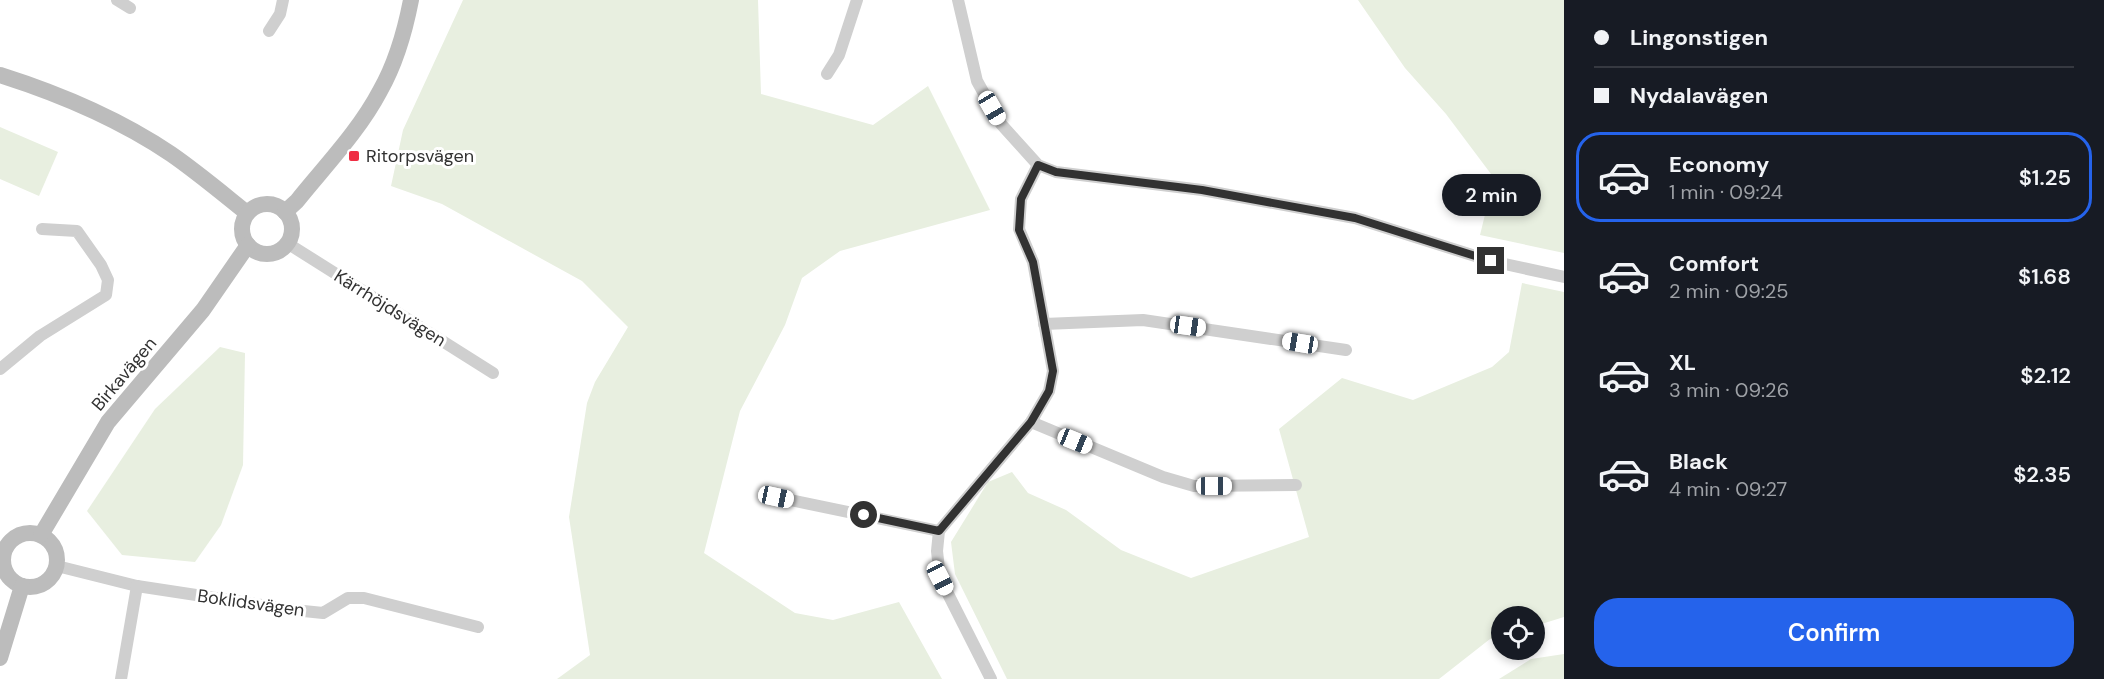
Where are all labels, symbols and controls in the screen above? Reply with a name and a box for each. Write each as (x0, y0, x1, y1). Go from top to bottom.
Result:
text: Lingonstigen (1630, 23, 1768, 52)
text: Nydalavägen (1630, 81, 1768, 110)
car (975, 88, 1009, 128)
place label: Ritorpsvägen (366, 144, 474, 168)
marker: Ritorpsvägen (347, 149, 361, 163)
icon: car (1597, 150, 1651, 204)
text: Economy (1669, 150, 1769, 179)
text: $1.25 (2019, 163, 2071, 192)
callout: 2 min (1442, 174, 1540, 216)
text: 1 min · 09:24 (1669, 179, 1783, 205)
text: 2 min (1465, 182, 1518, 208)
route end (1477, 247, 1504, 274)
icon: car (1597, 249, 1651, 303)
text: Comfort (1669, 249, 1759, 278)
text: $1.68 (2018, 262, 2071, 291)
street label: Kärrhöjdsvägen (330, 264, 450, 352)
text: 2 min · 09:25 (1669, 278, 1789, 304)
car (1169, 315, 1207, 337)
car (1281, 331, 1319, 355)
street label: Birkavägen (86, 332, 162, 416)
icon: car (1597, 348, 1651, 402)
text: XL (1669, 348, 1696, 377)
text: $2.12 (2020, 361, 2071, 390)
text: 3 min · 09:26 (1669, 377, 1789, 403)
car (1055, 426, 1095, 456)
icon: car (1597, 447, 1651, 501)
text: Black (1669, 447, 1728, 476)
text: $2.35 (2013, 460, 2071, 489)
text: 4 min · 09:27 (1669, 476, 1787, 502)
car (1196, 477, 1232, 495)
car (757, 484, 795, 510)
route start (850, 501, 877, 528)
car (924, 558, 956, 598)
street label: Boklidsvägen (196, 584, 306, 622)
button: Confirm (1594, 598, 2074, 667)
map controls (1491, 606, 1545, 660)
button: locate (1491, 606, 1545, 660)

